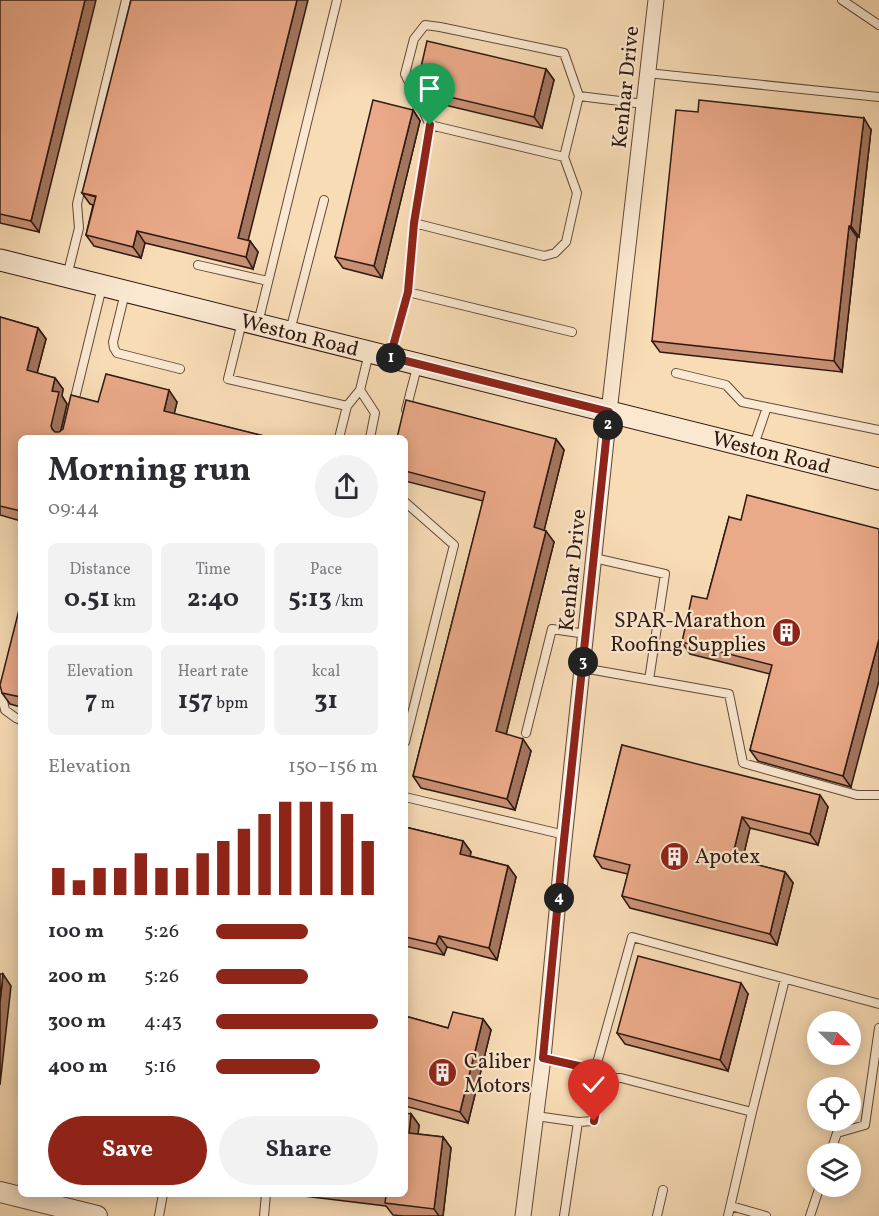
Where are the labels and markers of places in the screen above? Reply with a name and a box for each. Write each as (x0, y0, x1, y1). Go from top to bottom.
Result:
pin (404, 63, 455, 125)
pin: 1 (376, 343, 406, 373)
pin: 2 (593, 410, 623, 440)
place label: SPAR-Marathon Roofing Supplies (610, 607, 766, 660)
building icon: SPAR-Marathon Roofing Supplies (771, 616, 803, 648)
pin: 3 (568, 647, 598, 677)
building icon: Apotex (658, 840, 690, 872)
place label: Apotex (695, 843, 760, 872)
pin: 4 (544, 883, 574, 913)
place label: Caliber Motors (464, 1048, 531, 1101)
building icon: Caliber Motors (427, 1057, 459, 1089)
pin (568, 1059, 619, 1121)

